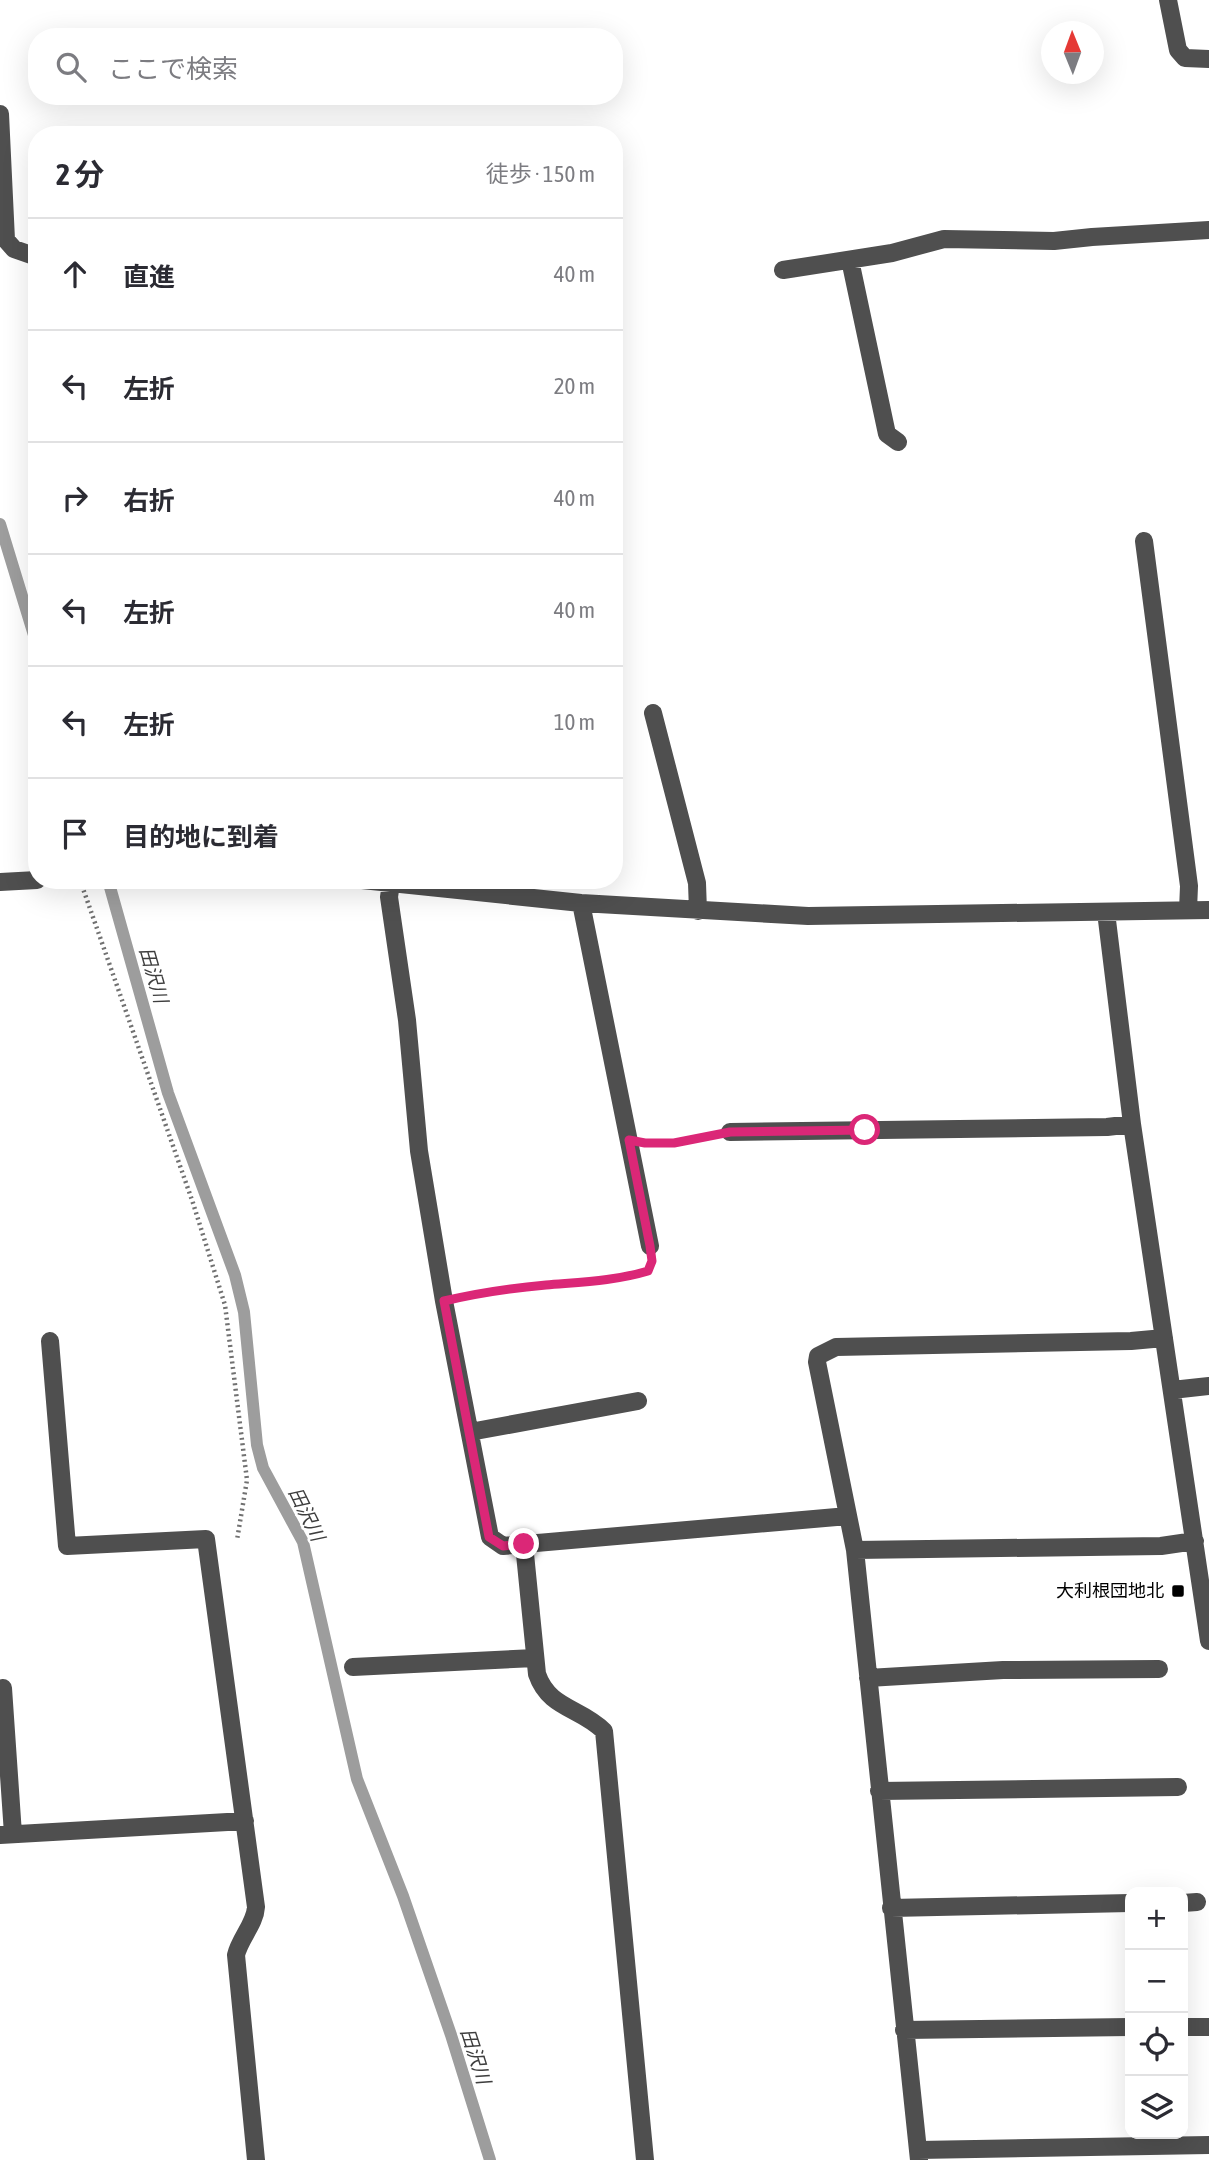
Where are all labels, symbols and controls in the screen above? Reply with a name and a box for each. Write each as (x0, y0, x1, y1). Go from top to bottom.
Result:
north arrow (1041, 21, 1104, 84)
search box (28, 28, 623, 105)
icon: search (52, 48, 90, 86)
text: ここで検索 (108, 54, 238, 84)
text: 2 分 (56, 157, 104, 191)
text: 徒歩 · 150 m (486, 161, 595, 187)
icon: ahead (56, 255, 94, 293)
text: 40 m (554, 261, 595, 287)
text: 直進 (123, 262, 175, 292)
icon: left (56, 367, 94, 405)
text: 20 m (554, 373, 595, 399)
text: 左折 (123, 374, 175, 404)
icon: right (56, 479, 94, 517)
text: 40 m (554, 485, 595, 511)
text: 右折 (123, 486, 175, 516)
icon: left (56, 591, 94, 629)
text: 40 m (554, 597, 595, 623)
text: 左折 (123, 598, 175, 628)
icon: left (56, 703, 94, 741)
text: 10 m (554, 709, 595, 735)
text: 左折 (123, 710, 175, 740)
icon: arrive (56, 815, 94, 853)
text: 目的地に到着 (123, 822, 279, 852)
water label: 田沢川 (136, 945, 173, 1007)
route start (849, 1114, 880, 1145)
water label: 田沢川 (285, 1484, 330, 1546)
route end (508, 1528, 539, 1559)
place label: 大利根団地北 (1056, 1580, 1164, 1601)
marker: 大利根団地北 (1170, 1583, 1186, 1599)
map controls (1125, 1887, 1188, 2139)
button: + (1125, 1887, 1188, 1950)
button: − (1125, 1950, 1188, 2013)
button: locate (1125, 2013, 1188, 2076)
water label: 田沢川 (457, 2025, 496, 2088)
button: layers (1125, 2076, 1188, 2139)

